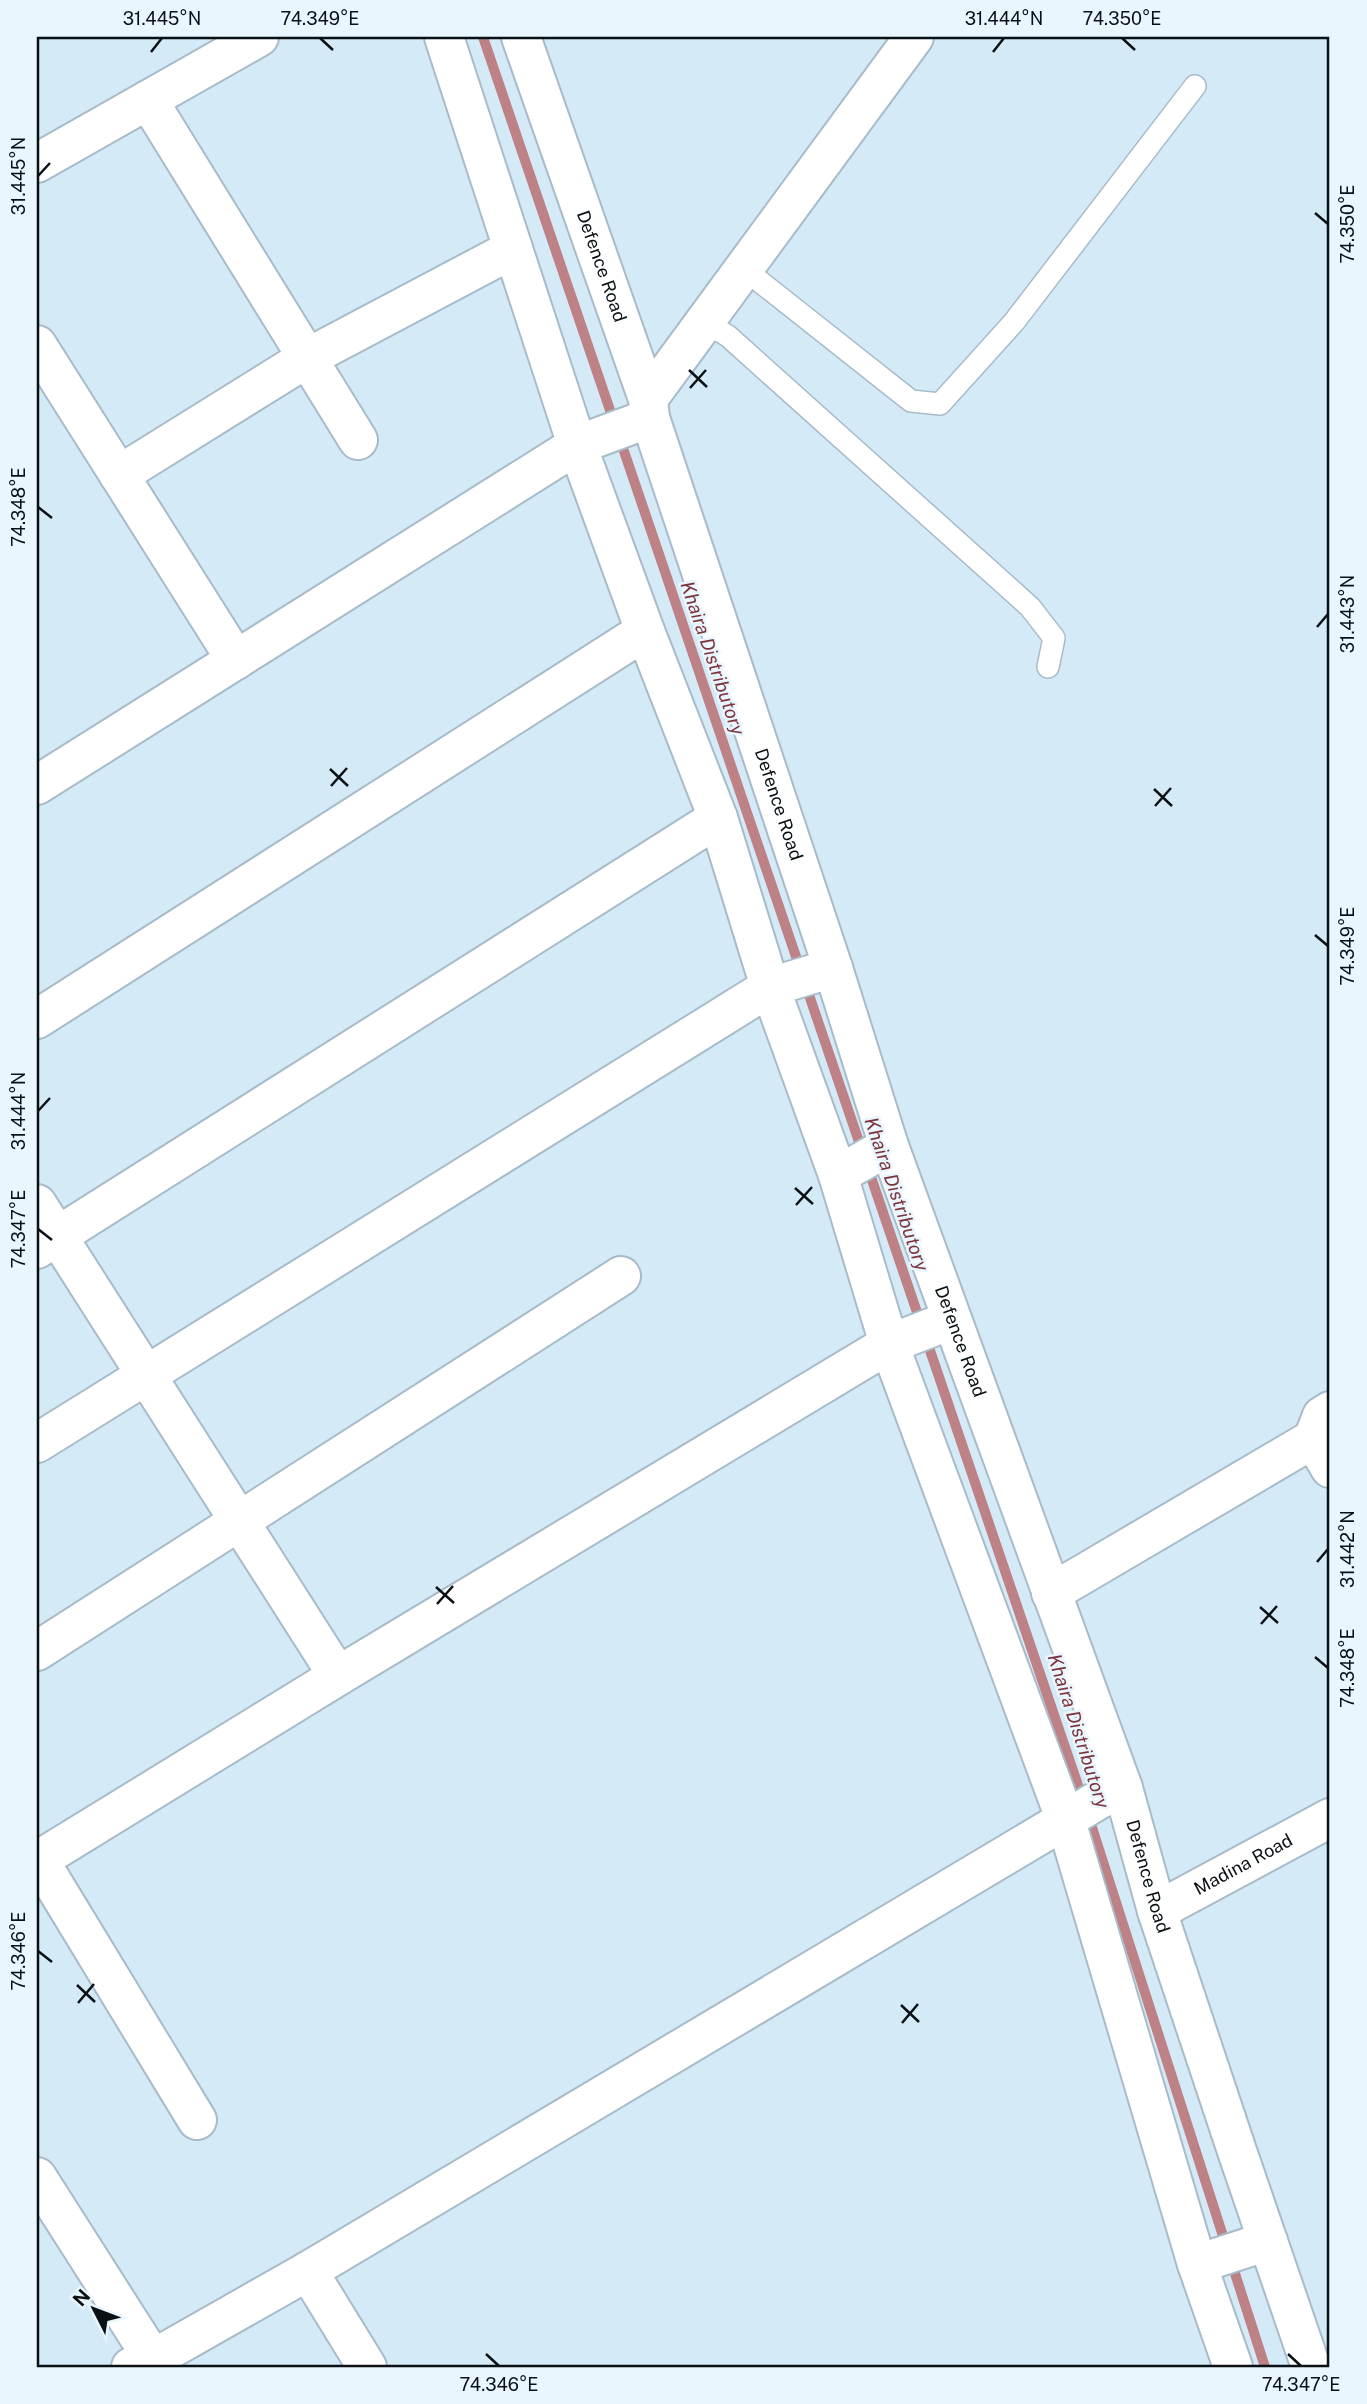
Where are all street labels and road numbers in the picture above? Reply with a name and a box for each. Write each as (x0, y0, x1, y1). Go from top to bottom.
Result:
street label: Defence Road (573, 208, 631, 325)
street label: Defence Road (751, 746, 807, 863)
street label: Defence Road (931, 1283, 991, 1400)
street label: Defence Road (1122, 1817, 1175, 1936)
street label: Madina Road (1190, 1829, 1296, 1899)

